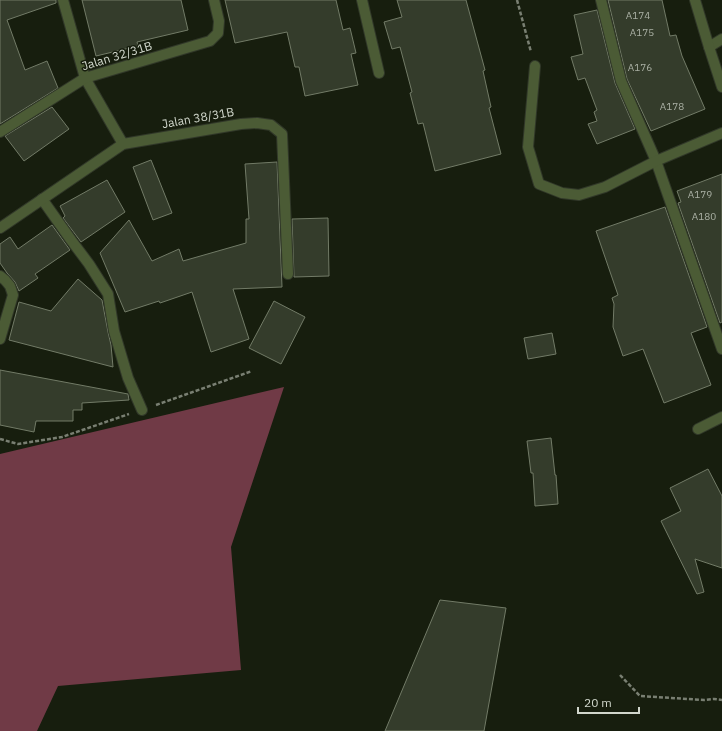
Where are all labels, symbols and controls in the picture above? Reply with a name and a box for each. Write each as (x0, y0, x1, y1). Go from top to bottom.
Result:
house number: A174 (626, 9, 650, 22)
house number: A175 (630, 26, 654, 39)
street label: Jalan 32/31B (80, 38, 154, 73)
house number: A176 (628, 61, 652, 74)
house number: A178 (660, 100, 684, 113)
street label: Jalan 38/31B (161, 104, 235, 131)
house number: A179 (688, 188, 712, 201)
house number: A180 (692, 210, 716, 223)
scale bar (578, 689, 639, 715)
text: 20 m (584, 695, 612, 710)

